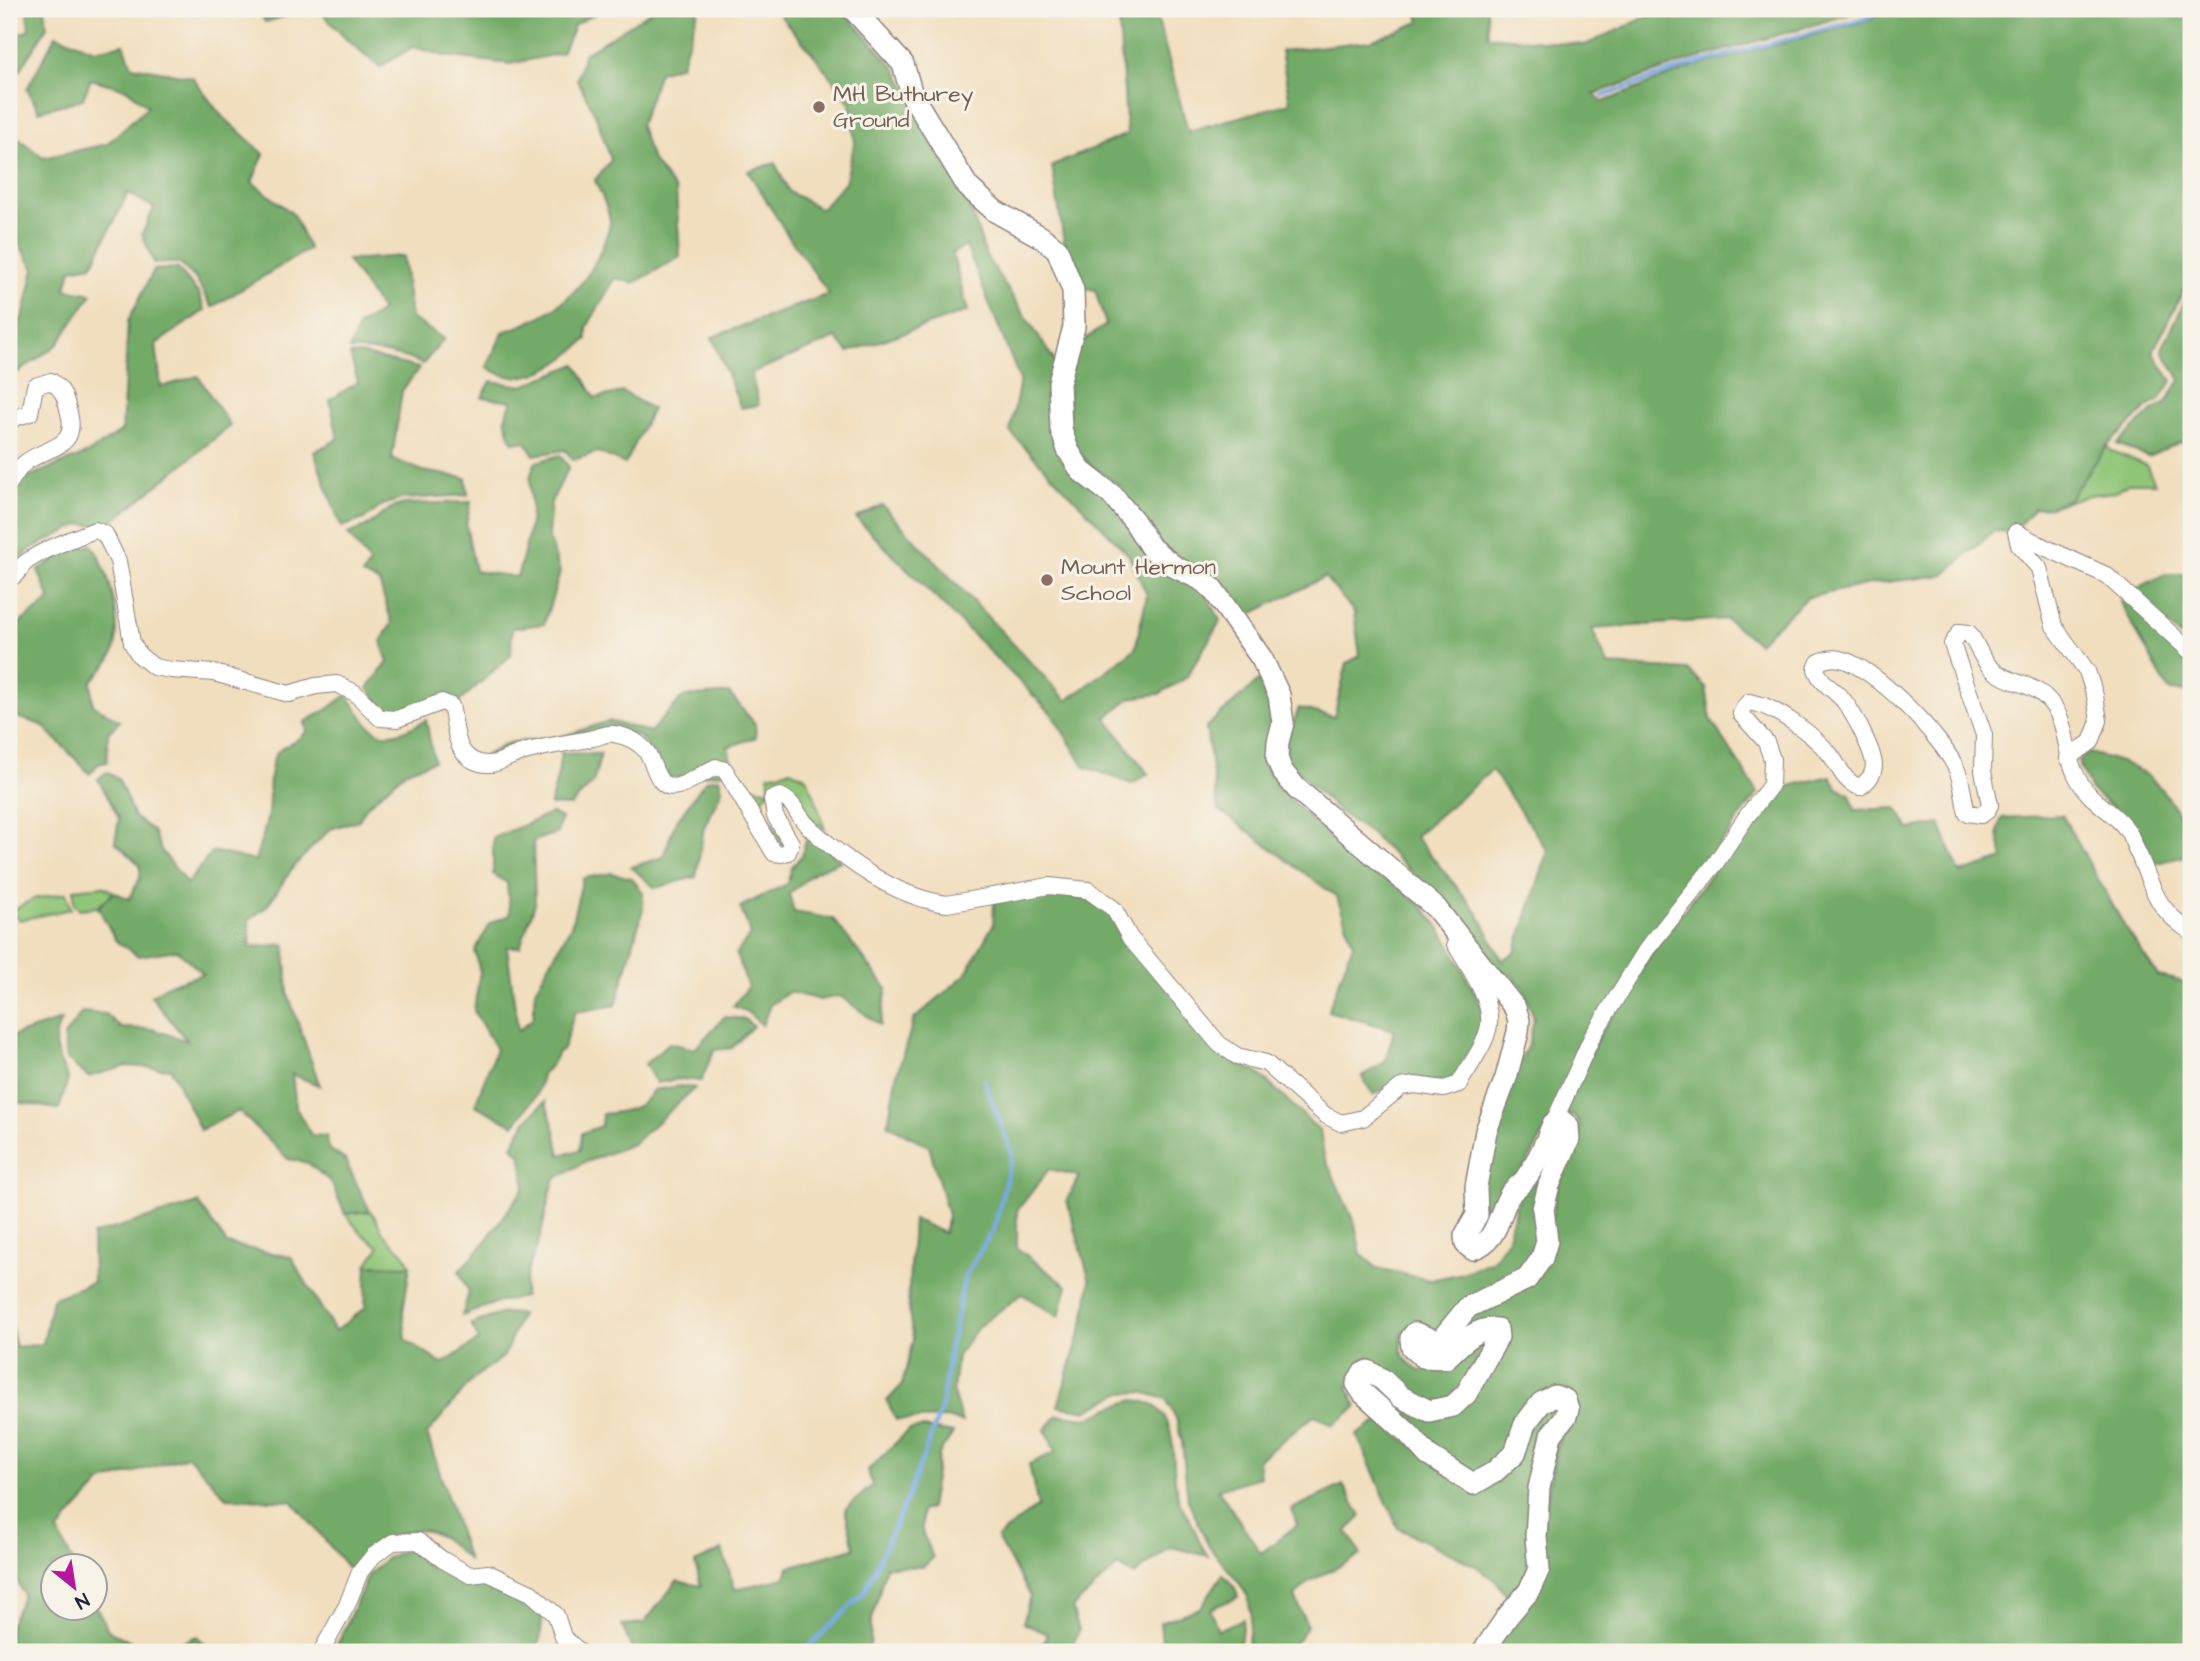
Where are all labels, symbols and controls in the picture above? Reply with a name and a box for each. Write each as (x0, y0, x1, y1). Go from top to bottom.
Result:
place label: MH Buthurey Ground (833, 78, 974, 136)
marker: MH Buthurey Ground (811, 99, 827, 115)
place label: Mount Hermon School (1061, 551, 1216, 609)
marker: Mount Hermon School (1039, 572, 1055, 588)
north arrow (38, 1552, 108, 1622)
text: N (70, 1586, 94, 1615)

